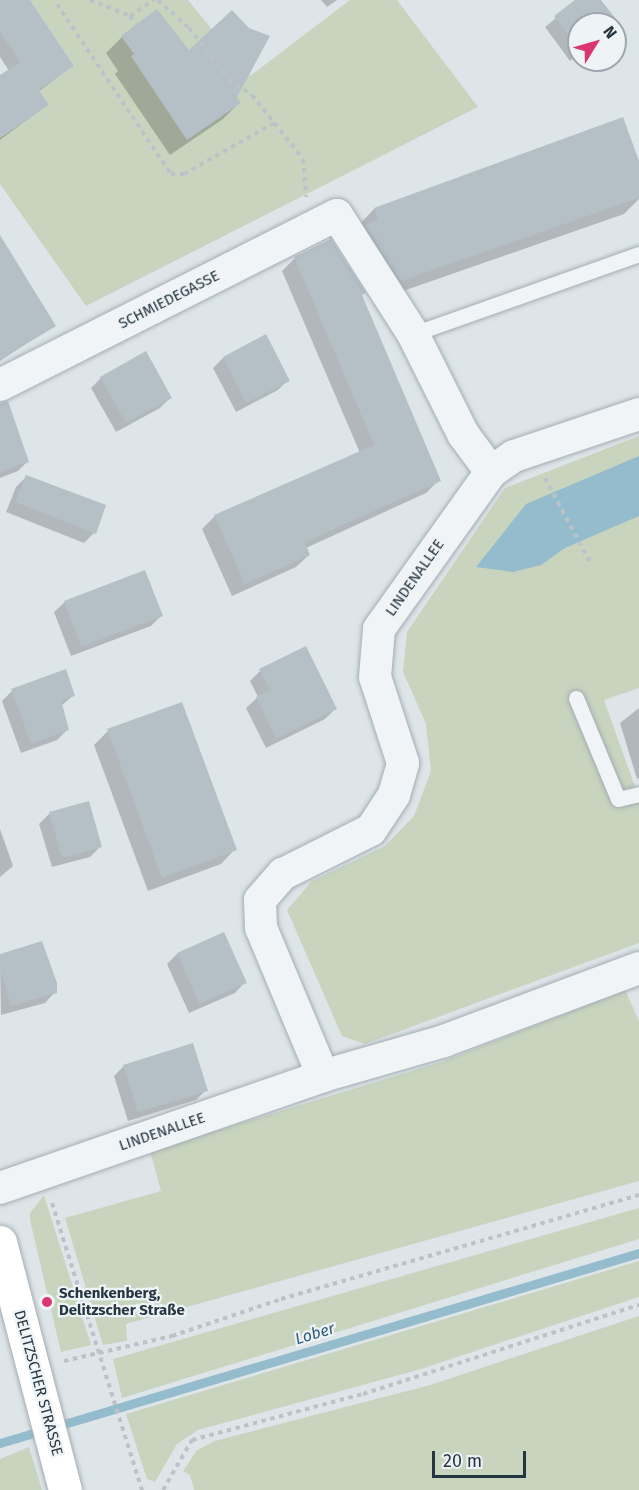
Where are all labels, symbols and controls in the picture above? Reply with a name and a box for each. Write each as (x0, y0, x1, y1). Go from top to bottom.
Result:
north arrow (567, 12, 627, 72)
text: N (599, 22, 621, 42)
street label: SCHMIEDEGASSE (116, 267, 222, 333)
street label: LINDENALLEE (382, 536, 448, 620)
street label: LINDENALLEE (117, 1109, 207, 1155)
place label: Schenkenberg, Delitzscher Straße (59, 1284, 185, 1319)
marker: Schenkenberg, Delitzscher Straße (40, 1295, 54, 1309)
street label: DELITZSCHER STRASSE (10, 1308, 66, 1458)
water label: Lober (293, 1319, 337, 1349)
scale bar (435, 1439, 530, 1477)
text: 20 m (443, 1450, 482, 1472)

